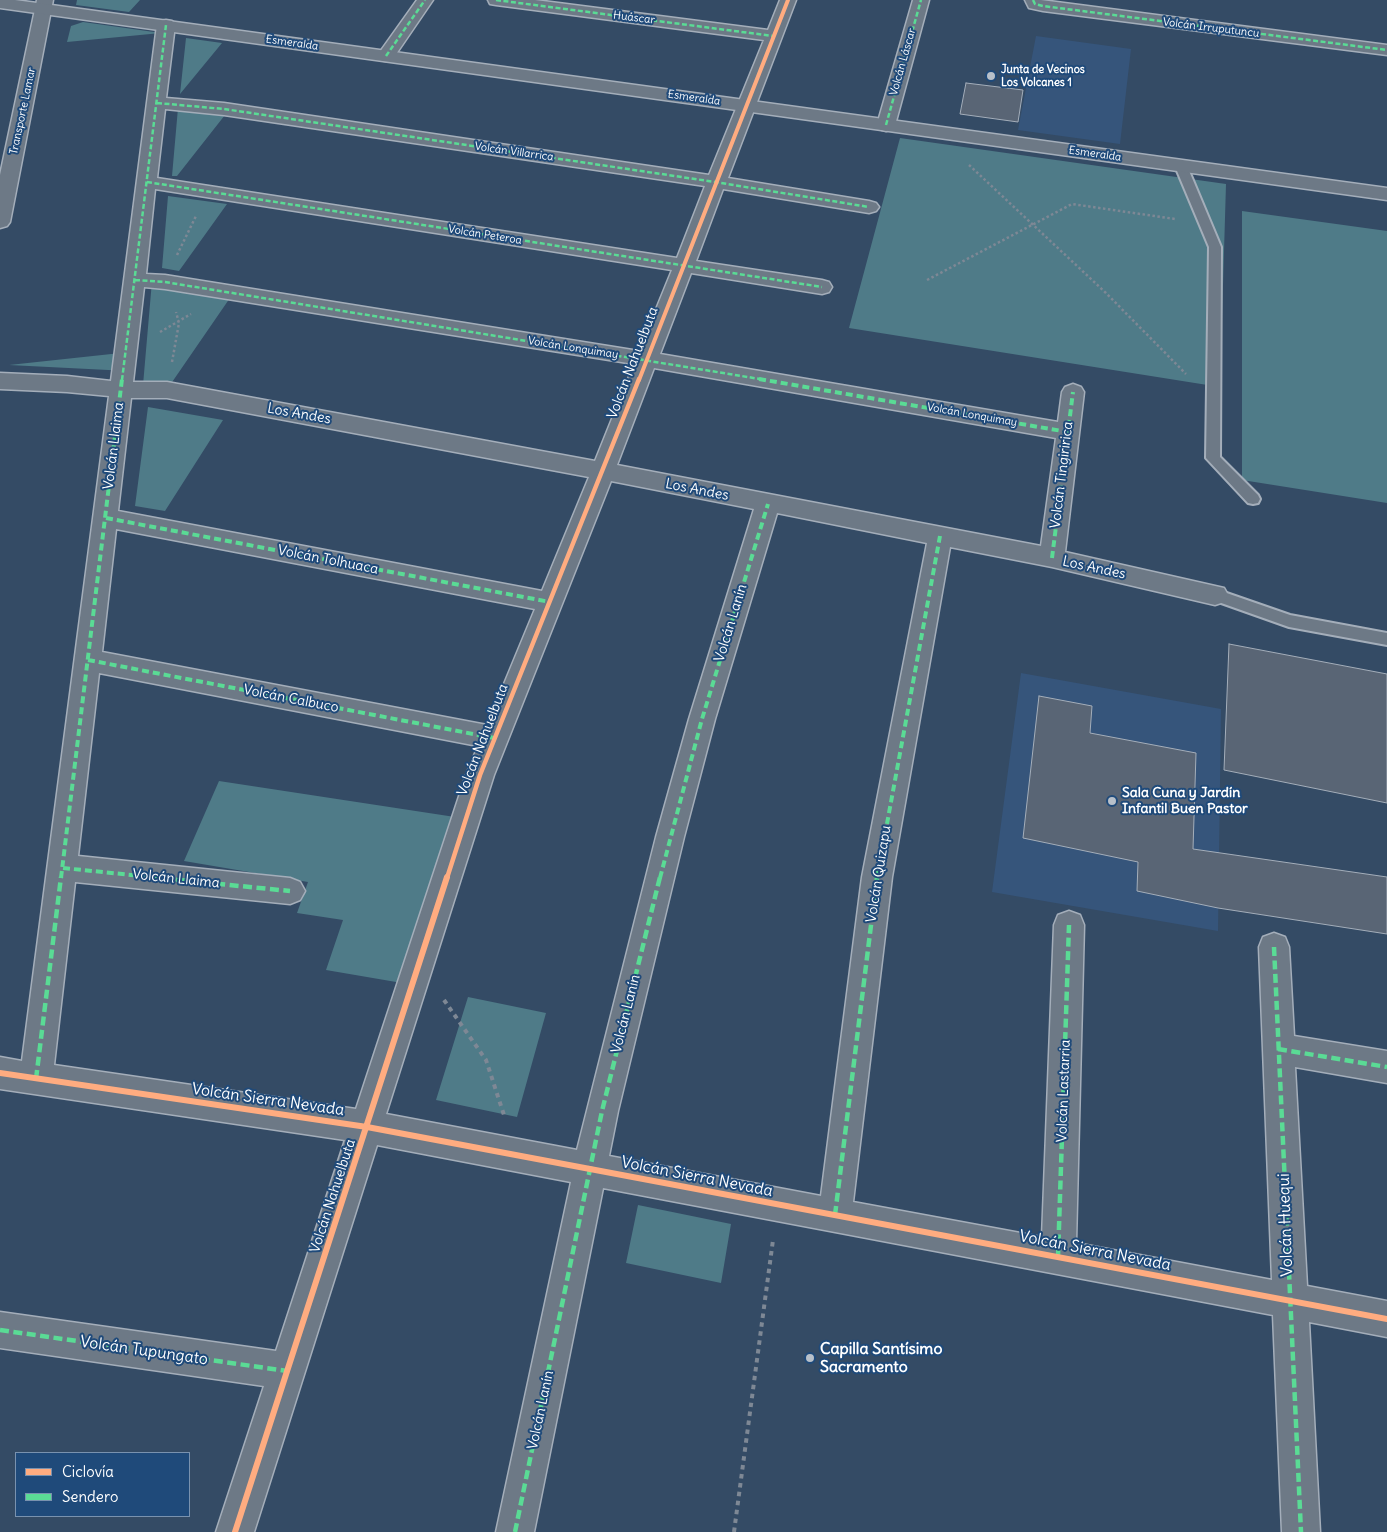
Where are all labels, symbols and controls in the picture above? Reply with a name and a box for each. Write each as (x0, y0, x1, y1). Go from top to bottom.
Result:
street label: Huáscar (612, 9, 656, 27)
street label: Volcán Irruputuncu (1162, 16, 1260, 40)
street label: Volcán Láscar (887, 27, 919, 97)
street label: Esmeralda (265, 33, 319, 53)
place label: Junta de Vecinos Los Volcanes 1 (1001, 63, 1085, 89)
street label: Transporte Lamar (7, 66, 39, 156)
marker: Junta de Vecinos Los Volcanes 1 (985, 70, 997, 82)
street label: Esmeralda (667, 88, 721, 108)
street label: Volcán Villarrica (474, 140, 554, 164)
street label: Esmeralda (1068, 144, 1122, 164)
street label: Volcán Peteroa (447, 223, 523, 247)
street label: Volcán Nahuelbuta (604, 305, 662, 421)
street label: Volcán Lonquimay (527, 334, 619, 362)
street label: Los Andes (266, 400, 332, 428)
street label: Volcán Llaima (100, 401, 128, 491)
street label: Volcán Lonquimay (926, 401, 1018, 429)
street label: Volcán Tingiririca (1047, 420, 1077, 530)
street label: Los Andes (664, 476, 730, 504)
street label: Volcán Tolhuaca (276, 542, 380, 578)
street label: Los Andes (1061, 553, 1127, 583)
street label: Volcán Lanín (711, 582, 751, 664)
street label: Volcán Calbuco (242, 682, 340, 716)
street label: Volcán Nahuelbuta (454, 682, 512, 798)
place label: Sala Cuna y Jardín Infantil Buen Pastor (1122, 785, 1248, 818)
marker: Sala Cuna y Jardín Infantil Buen Pastor (1106, 795, 1118, 807)
street label: Volcán Quizapu (863, 824, 895, 924)
street label: Volcán Llaima (131, 866, 221, 892)
street label: Volcán Lanín (608, 973, 644, 1055)
street label: Volcán Lastarria (1054, 1039, 1074, 1143)
street label: Volcán Sierra Nevada (190, 1080, 346, 1120)
street label: Volcán Nahuelbuta (307, 1137, 359, 1255)
street label: Volcán Sierra Nevada (620, 1153, 774, 1201)
street label: Volcán Huequi (1275, 1173, 1297, 1277)
street label: Volcán Sierra Nevada (1018, 1227, 1172, 1275)
street label: Volcán Tupungato (79, 1333, 209, 1369)
place label: Capilla Santísimo Sacramento (820, 1339, 942, 1377)
marker: Capilla Santísimo Sacramento (804, 1352, 816, 1364)
street label: Volcán Lanín (524, 1369, 558, 1451)
legend (15, 1452, 190, 1517)
text: Ciclovía (62, 1462, 114, 1481)
text: Sendero (62, 1487, 118, 1506)

